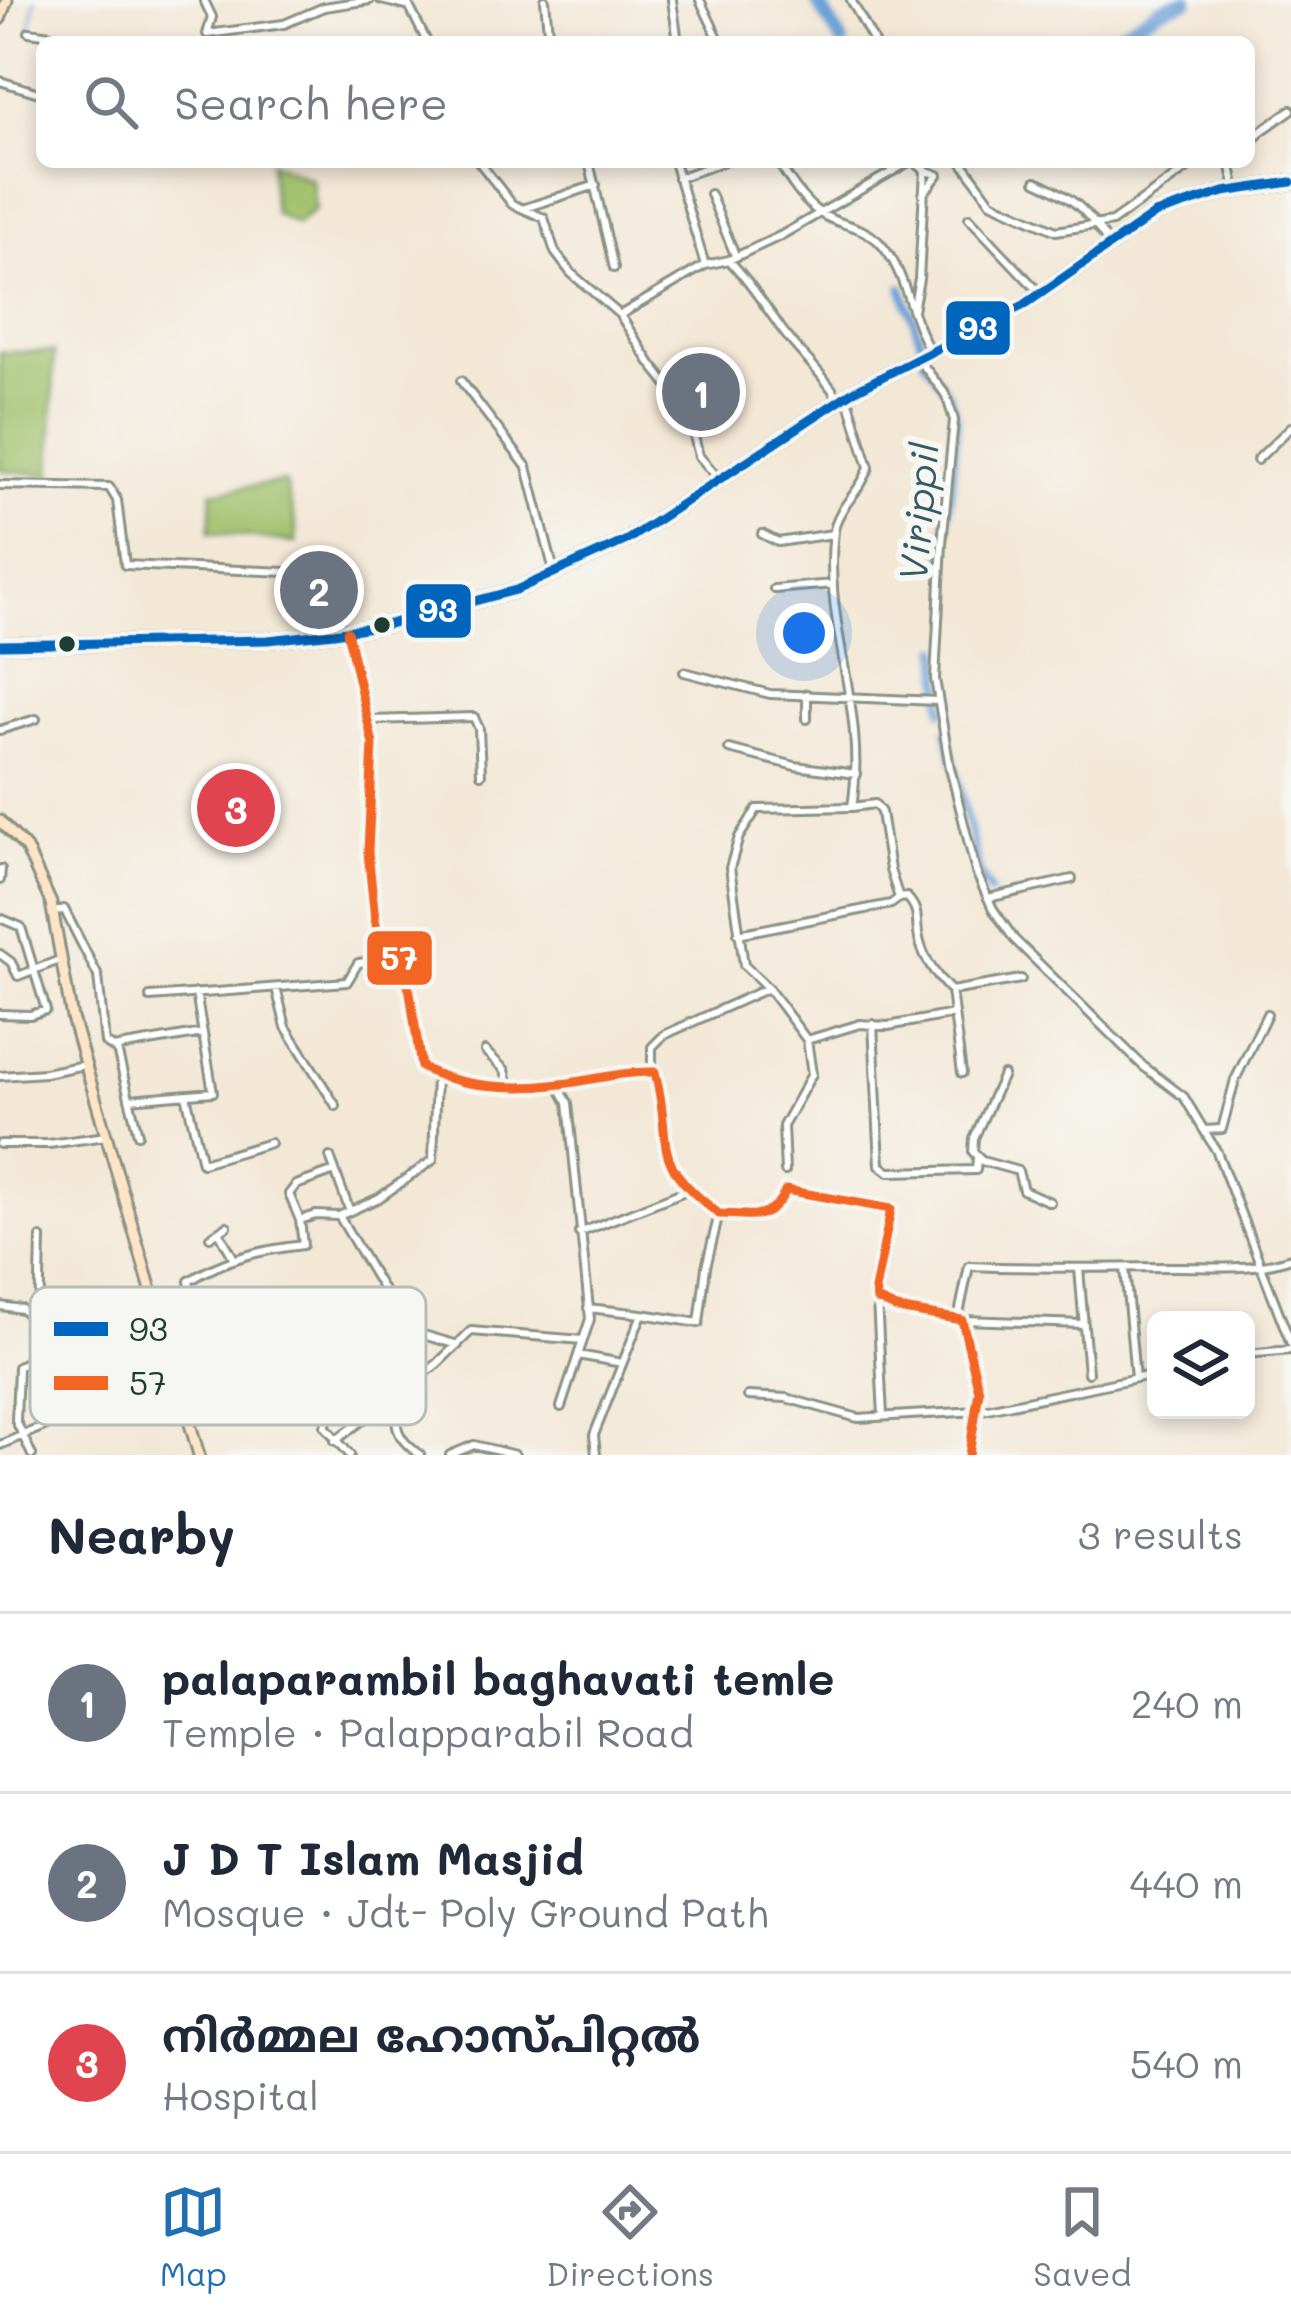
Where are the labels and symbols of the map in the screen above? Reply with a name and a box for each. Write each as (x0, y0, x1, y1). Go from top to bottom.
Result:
line badge: 93 (944, 299, 1012, 357)
text: 93 (958, 305, 998, 348)
pin: 1 (662, 347, 740, 437)
water label: Virippil (886, 440, 949, 584)
pin: 2 (280, 545, 358, 635)
line badge: 93 (404, 582, 473, 640)
text: 93 (418, 587, 458, 630)
your location (774, 603, 834, 663)
unlabelled marker (371, 614, 393, 636)
unlabelled marker (56, 633, 78, 655)
pin: 3 (197, 763, 275, 853)
line badge: 57 (365, 929, 434, 987)
text: 57 (380, 935, 418, 978)
legend (30, 1287, 426, 1425)
text: 93 (129, 1306, 168, 1349)
text: 57 (129, 1360, 167, 1403)

